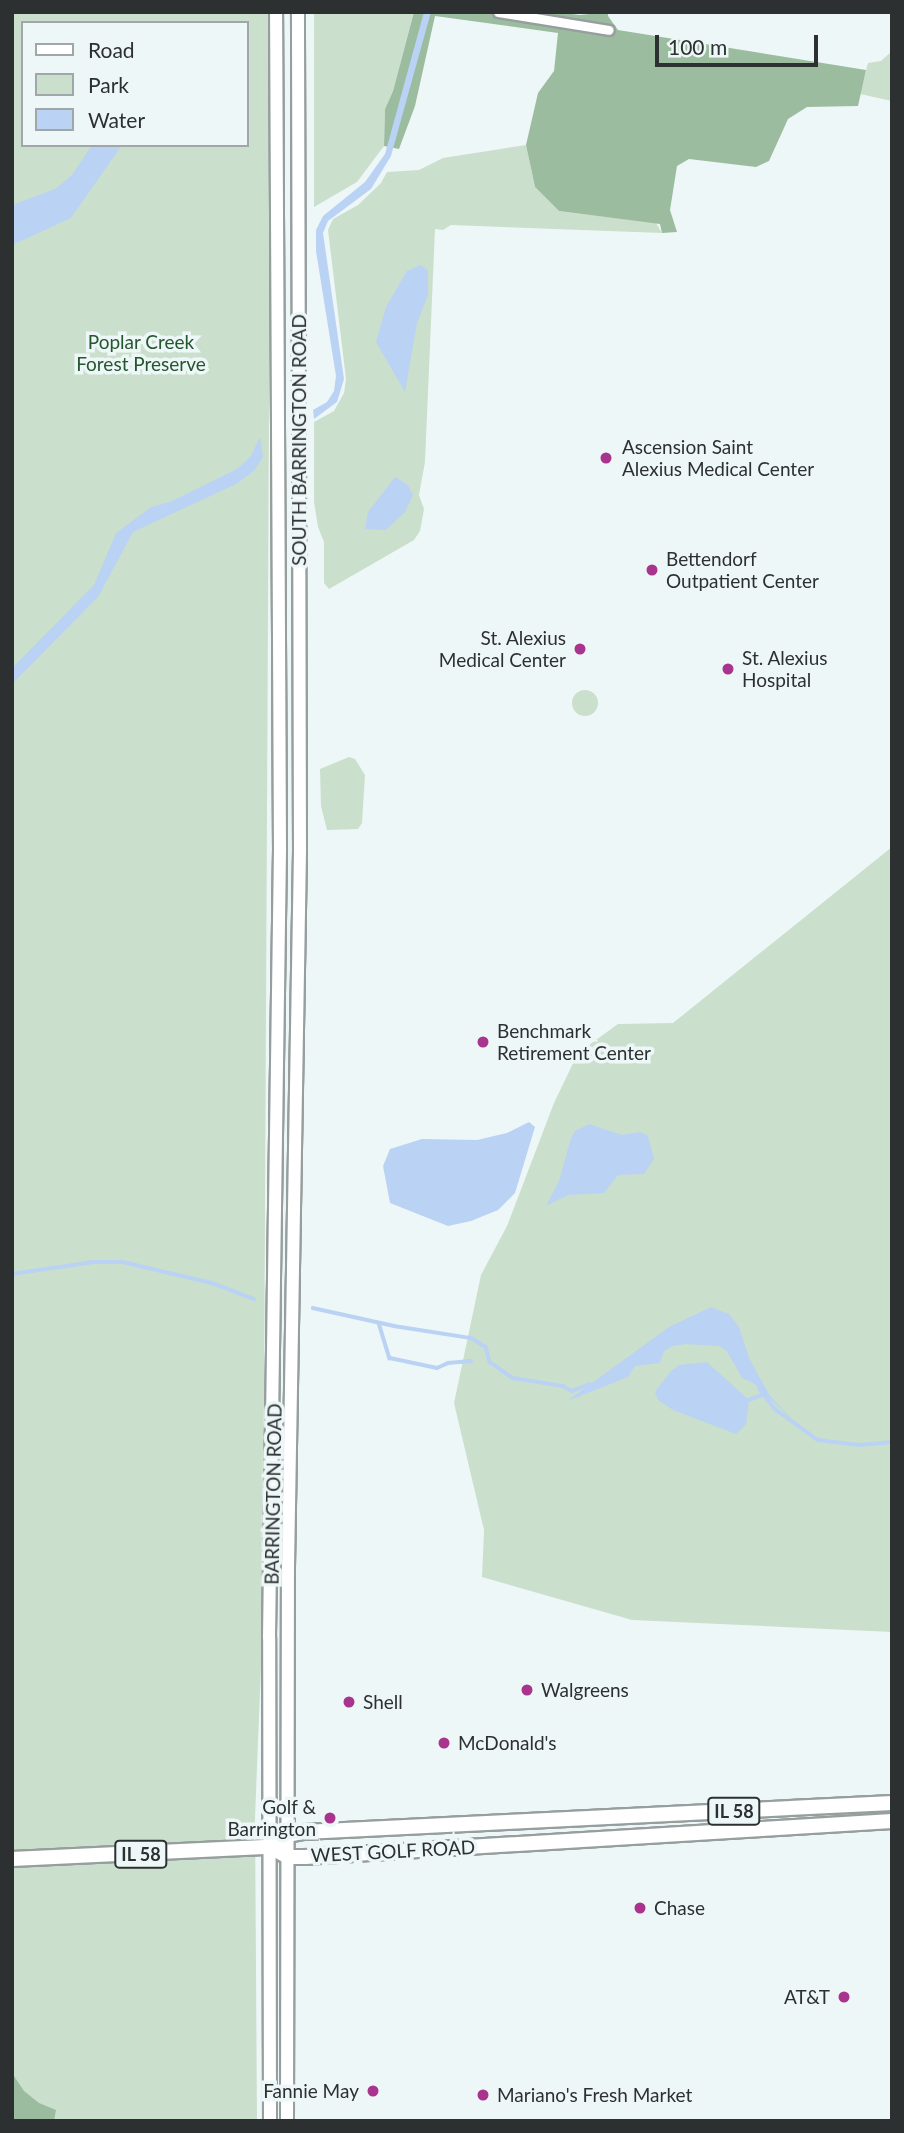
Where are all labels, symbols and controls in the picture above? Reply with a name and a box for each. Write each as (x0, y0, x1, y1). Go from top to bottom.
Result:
legend (21, 21, 248, 147)
scale bar (659, 21, 822, 65)
text: 100 m (668, 34, 727, 59)
text: Road (88, 37, 135, 62)
text: Park (88, 72, 129, 97)
text: Water (88, 107, 145, 132)
street label: SOUTH BARRINGTON ROAD (288, 314, 310, 566)
park label: Poplar Creek Forest Preserve (76, 331, 206, 375)
place label: Ascension Saint Alexius Medical Center (622, 436, 814, 480)
marker: Ascension Saint Alexius Medical Center (596, 448, 616, 468)
place label: Bettendorf Outpatient Center (666, 548, 819, 592)
marker: Bettendorf Outpatient Center (644, 562, 660, 578)
place label: St. Alexius Medical Center (439, 627, 566, 671)
marker: St. Alexius Medical Center (572, 641, 588, 657)
place label: St. Alexius Hospital (742, 647, 828, 691)
marker: St. Alexius Hospital (720, 661, 736, 677)
place label: Benchmark Retirement Center (497, 1020, 651, 1064)
marker: Benchmark Retirement Center (475, 1034, 491, 1050)
street label: BARRINGTON ROAD (260, 1403, 286, 1585)
place label: Walgreens (541, 1679, 629, 1701)
marker: Walgreens (519, 1682, 535, 1698)
place label: Shell (363, 1691, 403, 1713)
marker: Shell (341, 1694, 357, 1710)
place label: McDonald's (458, 1732, 557, 1754)
marker: McDonald's (436, 1735, 452, 1751)
place label: Golf & Barrington (227, 1796, 316, 1840)
road number: IL 58 (706, 1797, 762, 1826)
marker: Golf & Barrington (322, 1810, 338, 1826)
street label: WEST GOLF ROAD (310, 1835, 476, 1867)
road number: IL 58 (113, 1840, 169, 1868)
place label: Chase (654, 1897, 705, 1919)
marker: Chase (632, 1900, 648, 1916)
place label: AT&T (784, 1986, 830, 2008)
marker: AT&T (836, 1989, 852, 2005)
place label: Fannie May (263, 2080, 359, 2102)
marker: Fannie May (365, 2083, 381, 2099)
place label: Mariano's Fresh Market (497, 2084, 692, 2106)
marker: Mariano's Fresh Market (475, 2087, 491, 2103)

